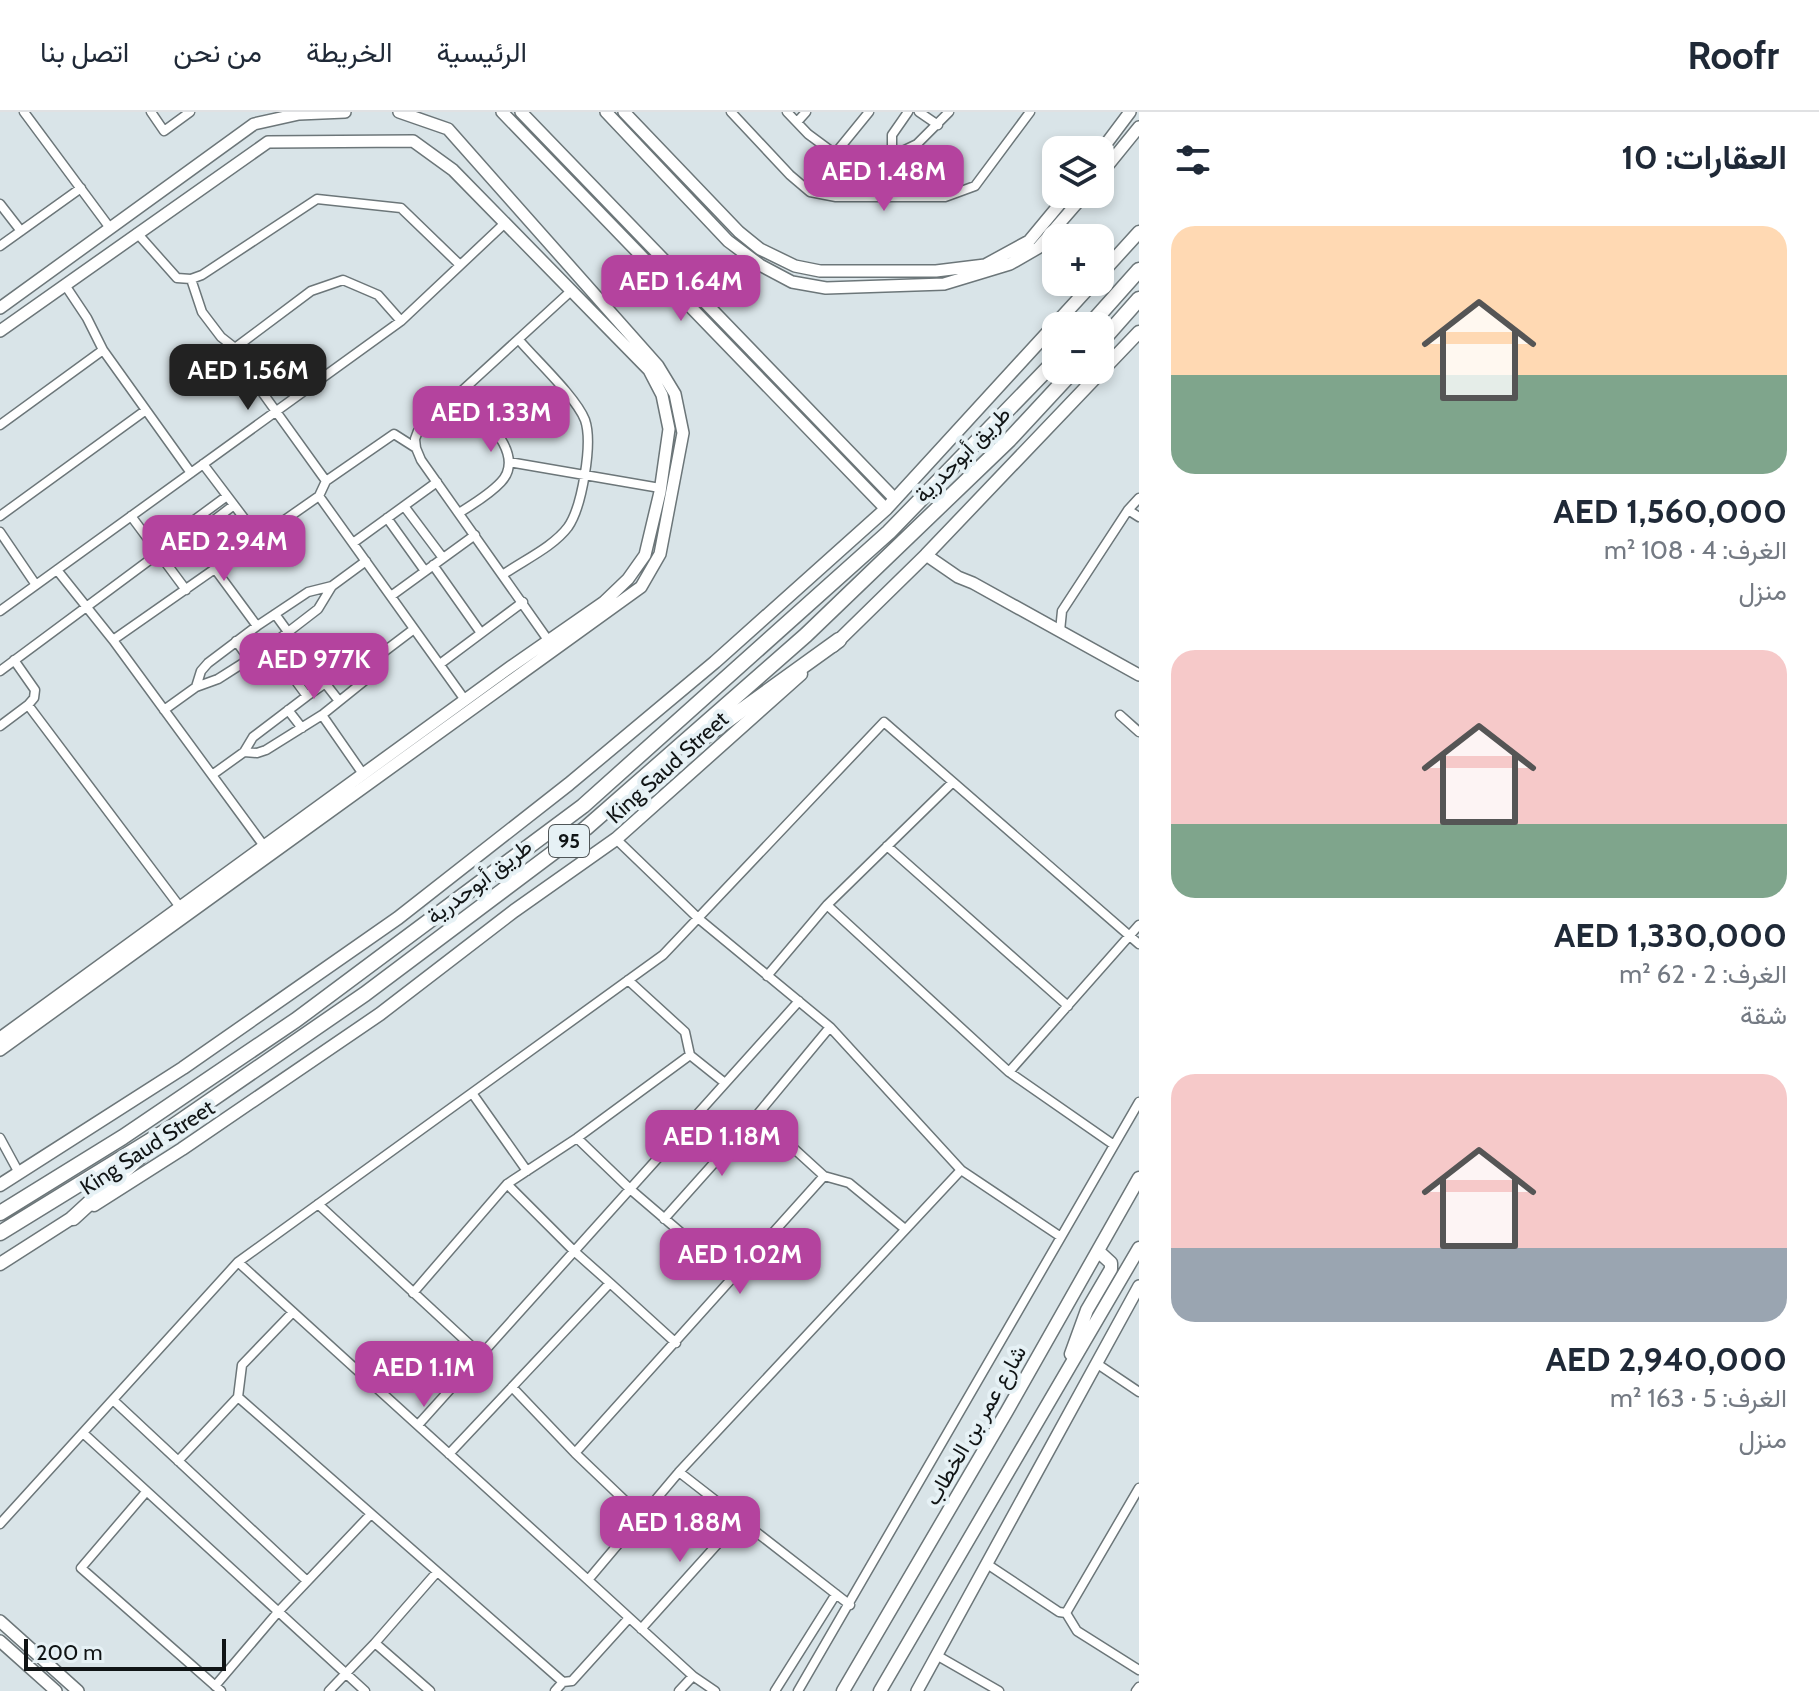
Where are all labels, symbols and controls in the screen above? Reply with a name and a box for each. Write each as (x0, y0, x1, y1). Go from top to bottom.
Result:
text: Roofr (1687, 32, 1779, 79)
text: اتصل بنا (40, 35, 129, 69)
text: من نحن (173, 35, 262, 69)
text: الخريطة (306, 35, 393, 69)
text: الرئيسية (437, 35, 527, 69)
map controls (1042, 136, 1114, 384)
button: layers (1042, 136, 1114, 208)
text: العقارات: 10 (1621, 136, 1787, 178)
icon: filters (1171, 138, 1215, 182)
pin: AED 1.48M (792, 145, 976, 213)
text: AED 1.48M (822, 155, 946, 187)
button: + (1042, 224, 1114, 296)
pin: AED 1.64M (589, 255, 773, 323)
text: AED 1.64M (619, 265, 743, 297)
icon: home (1407, 278, 1551, 422)
button: − (1042, 312, 1114, 384)
pin: AED 1.56M (156, 344, 340, 412)
text: AED 1.56M (187, 354, 309, 386)
pin: AED 1.33M (399, 386, 583, 454)
text: AED 1.33M (431, 396, 551, 428)
street label: طريق أبوحدرية (909, 401, 1016, 508)
text: AED 1,560,000 (1553, 490, 1787, 532)
pin: AED 2.94M (132, 515, 316, 583)
text: AED 2.94M (160, 525, 288, 557)
text: الغرف: 4 · 108 m² (1604, 534, 1787, 566)
text: منزل (1738, 575, 1787, 607)
pin: AED 977K (231, 633, 397, 701)
text: AED 977K (257, 643, 371, 675)
icon: home (1407, 702, 1551, 846)
street label: King Saud Street (601, 705, 734, 829)
road number: 95 (549, 825, 589, 857)
street label: طريق أبوحدرية (421, 833, 537, 930)
text: AED 1,330,000 (1554, 914, 1787, 956)
text: الغرف: 2 · 62 m² (1619, 958, 1787, 990)
text: شقة (1740, 999, 1787, 1031)
street label: King Saud Street (75, 1094, 220, 1201)
pin: AED 1.18M (630, 1110, 814, 1178)
text: AED 1.18M (663, 1120, 781, 1152)
icon: home (1407, 1126, 1551, 1270)
pin: AED 1.02M (648, 1228, 832, 1296)
text: AED 1.02M (678, 1238, 802, 1270)
text: AED 2,940,000 (1545, 1338, 1787, 1380)
street label: شارع عمر بن الخطاب (919, 1340, 1033, 1511)
pin: AED 1.1M (341, 1341, 507, 1409)
text: AED 1.1M (373, 1351, 475, 1383)
text: الغرف: 5 · 163 m² (1610, 1382, 1787, 1414)
text: منزل (1738, 1423, 1787, 1455)
pin: AED 1.88M (588, 1496, 772, 1564)
text: AED 1.88M (618, 1506, 742, 1538)
scale bar (24, 1635, 226, 1671)
text: 200 m (36, 1639, 102, 1666)

